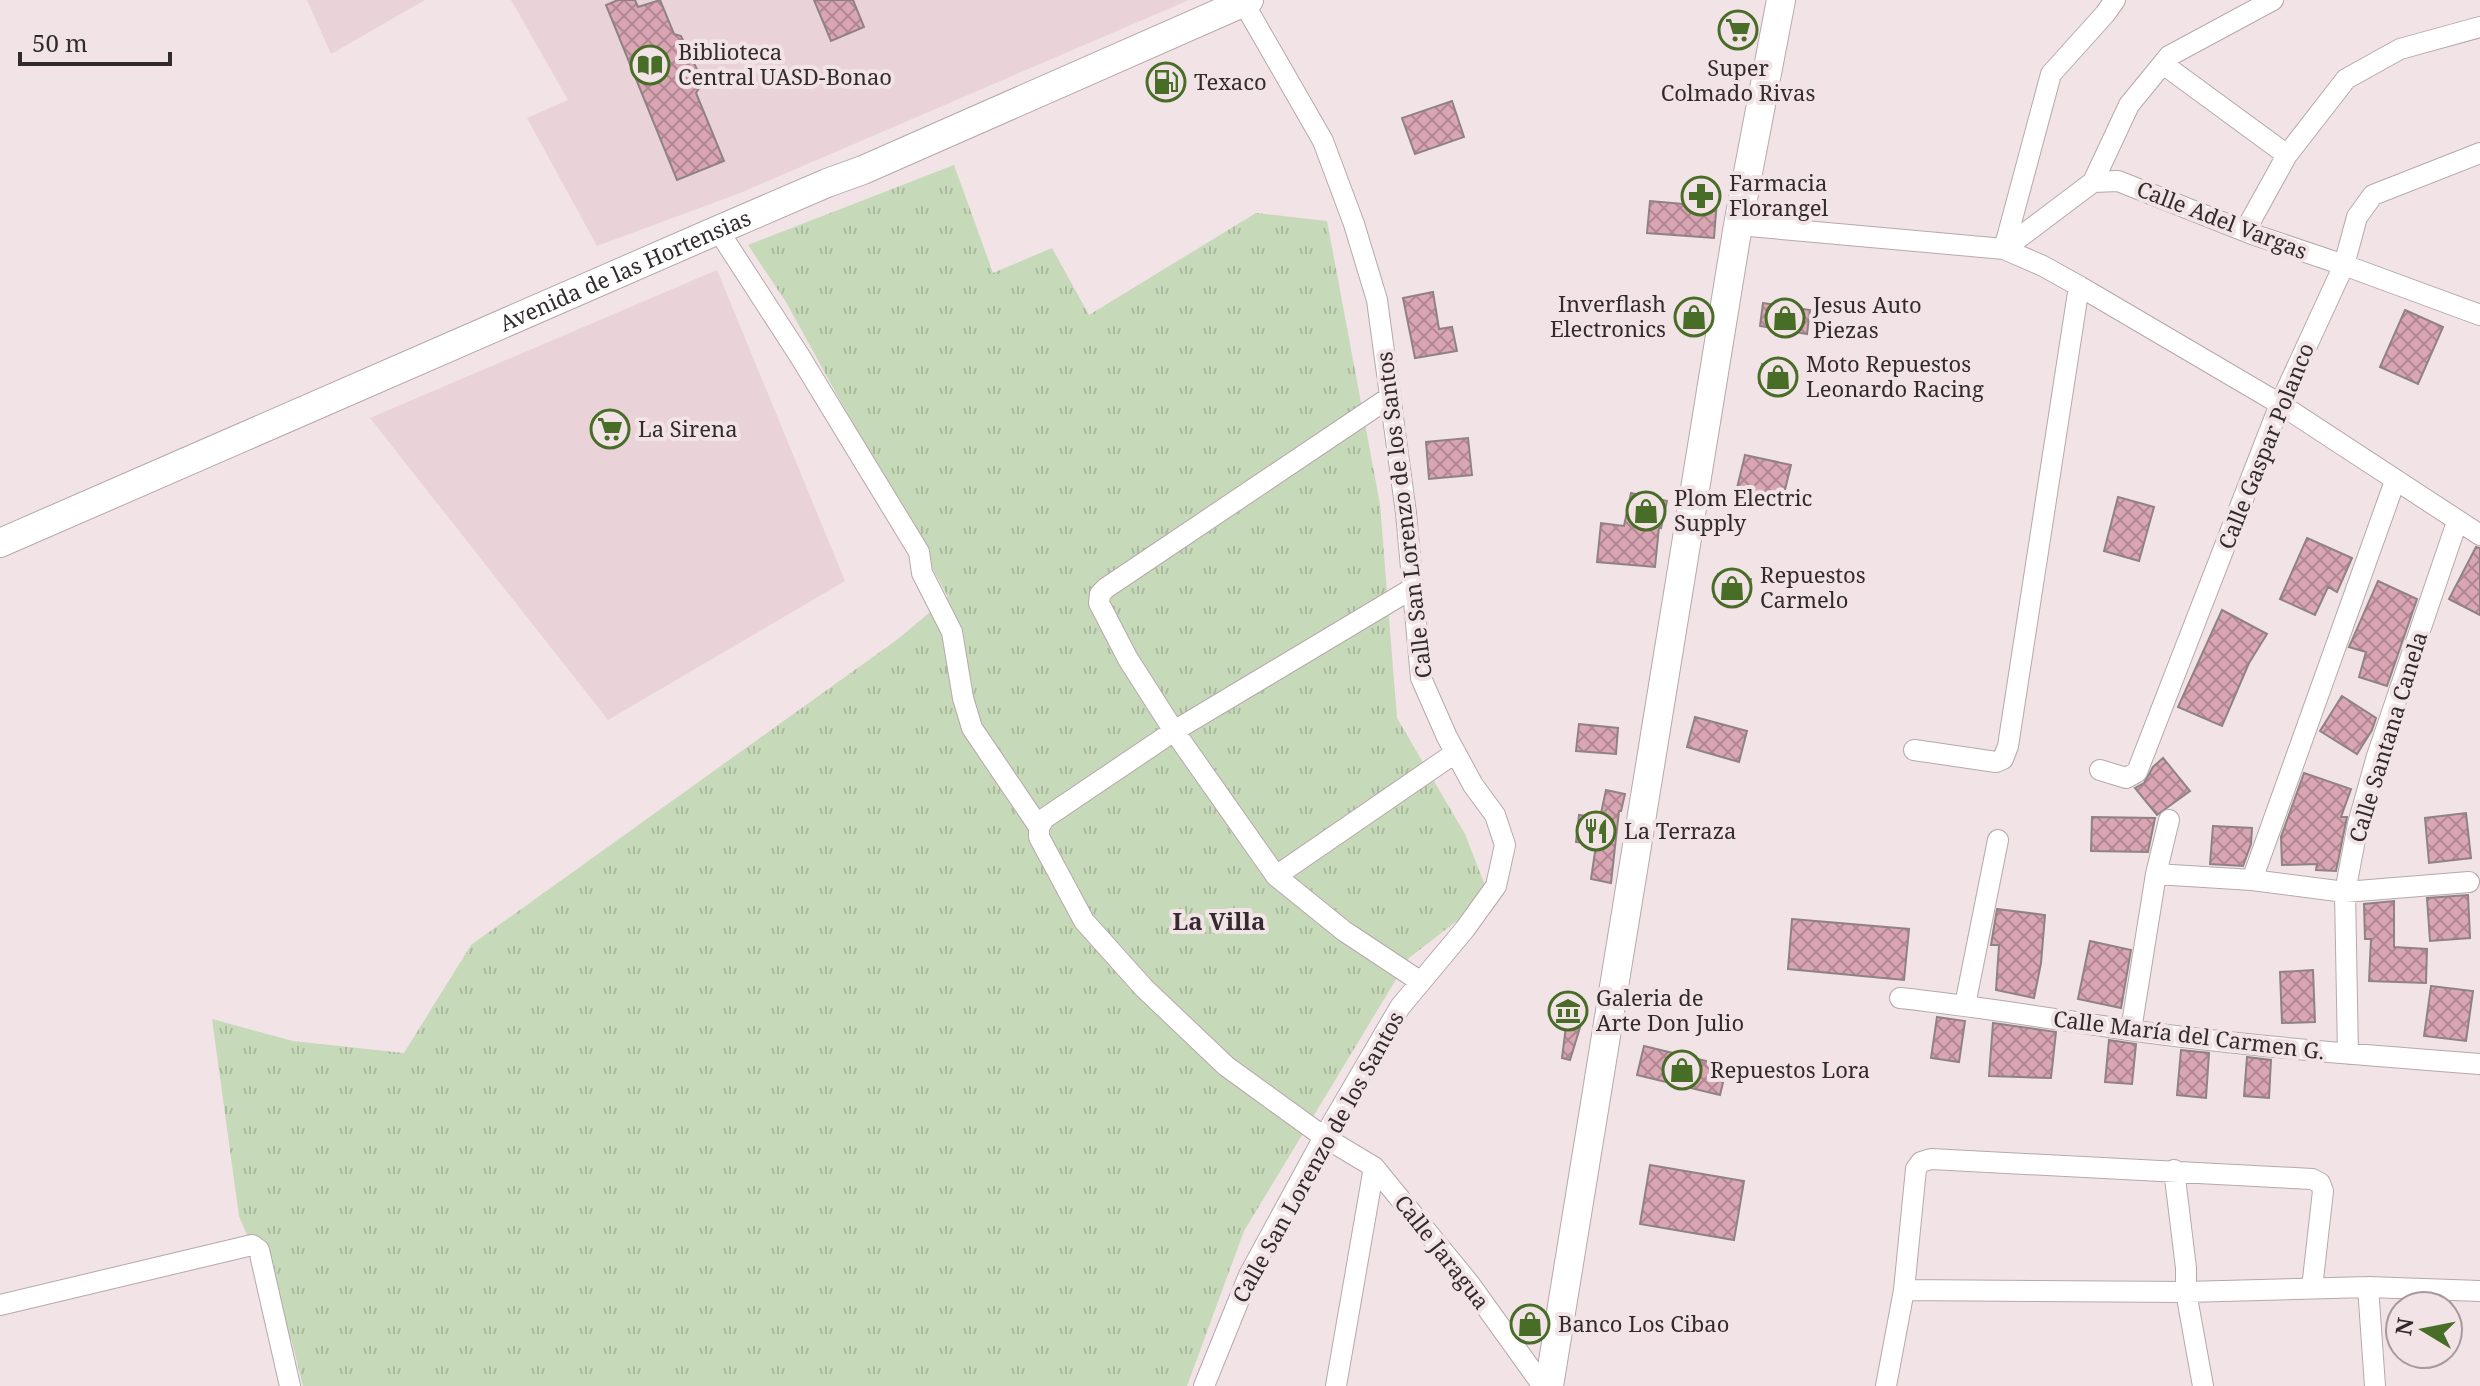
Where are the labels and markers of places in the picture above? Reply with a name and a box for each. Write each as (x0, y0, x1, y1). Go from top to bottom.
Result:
supermarket icon: Super Colmado Rivas (1717, 9, 1759, 51)
place label: Biblioteca Central UASD-Bonao (678, 36, 892, 91)
library icon: Biblioteca Central UASD-Bonao (629, 44, 671, 86)
place label: Super Colmado Rivas (1661, 52, 1815, 107)
fuel station icon: Texaco (1145, 61, 1187, 103)
place label: Texaco (1194, 66, 1267, 96)
place label: Farmacia Florangel (1729, 167, 1829, 222)
pharmacy icon: Farmacia Florangel (1680, 175, 1722, 217)
place label: Inverflash Electronics (1550, 288, 1666, 343)
place label: Jesus Auto Piezas (1812, 289, 1922, 344)
shop icon: Inverflash Electronics (1673, 296, 1715, 338)
shop icon: Jesus Auto Piezas (1764, 297, 1806, 339)
place label: Moto Repuestos Leonardo Racing (1806, 348, 1984, 403)
shop icon: Moto Repuestos Leonardo Racing (1757, 356, 1799, 398)
supermarket icon: La Sirena (589, 408, 631, 450)
place label: La Sirena (638, 413, 738, 443)
place label: Plom Electric Supply (1674, 482, 1812, 537)
shop icon: Plom Electric Supply (1625, 490, 1667, 532)
place label: Repuestos Carmelo (1760, 559, 1866, 614)
shop icon: Repuestos Carmelo (1711, 567, 1753, 609)
restaurant icon: La Terraza (1575, 810, 1617, 852)
place label: La Terraza (1624, 815, 1736, 845)
place label: Galeria de Arte Don Julio (1596, 982, 1744, 1037)
museum icon: Galeria de Arte Don Julio (1547, 990, 1589, 1032)
shop icon: Repuestos Lora (1661, 1049, 1703, 1091)
place label: Repuestos Lora (1710, 1054, 1870, 1084)
shop icon: Banco Los Cibao (1509, 1303, 1551, 1345)
place label: Banco Los Cibao (1558, 1308, 1729, 1338)

